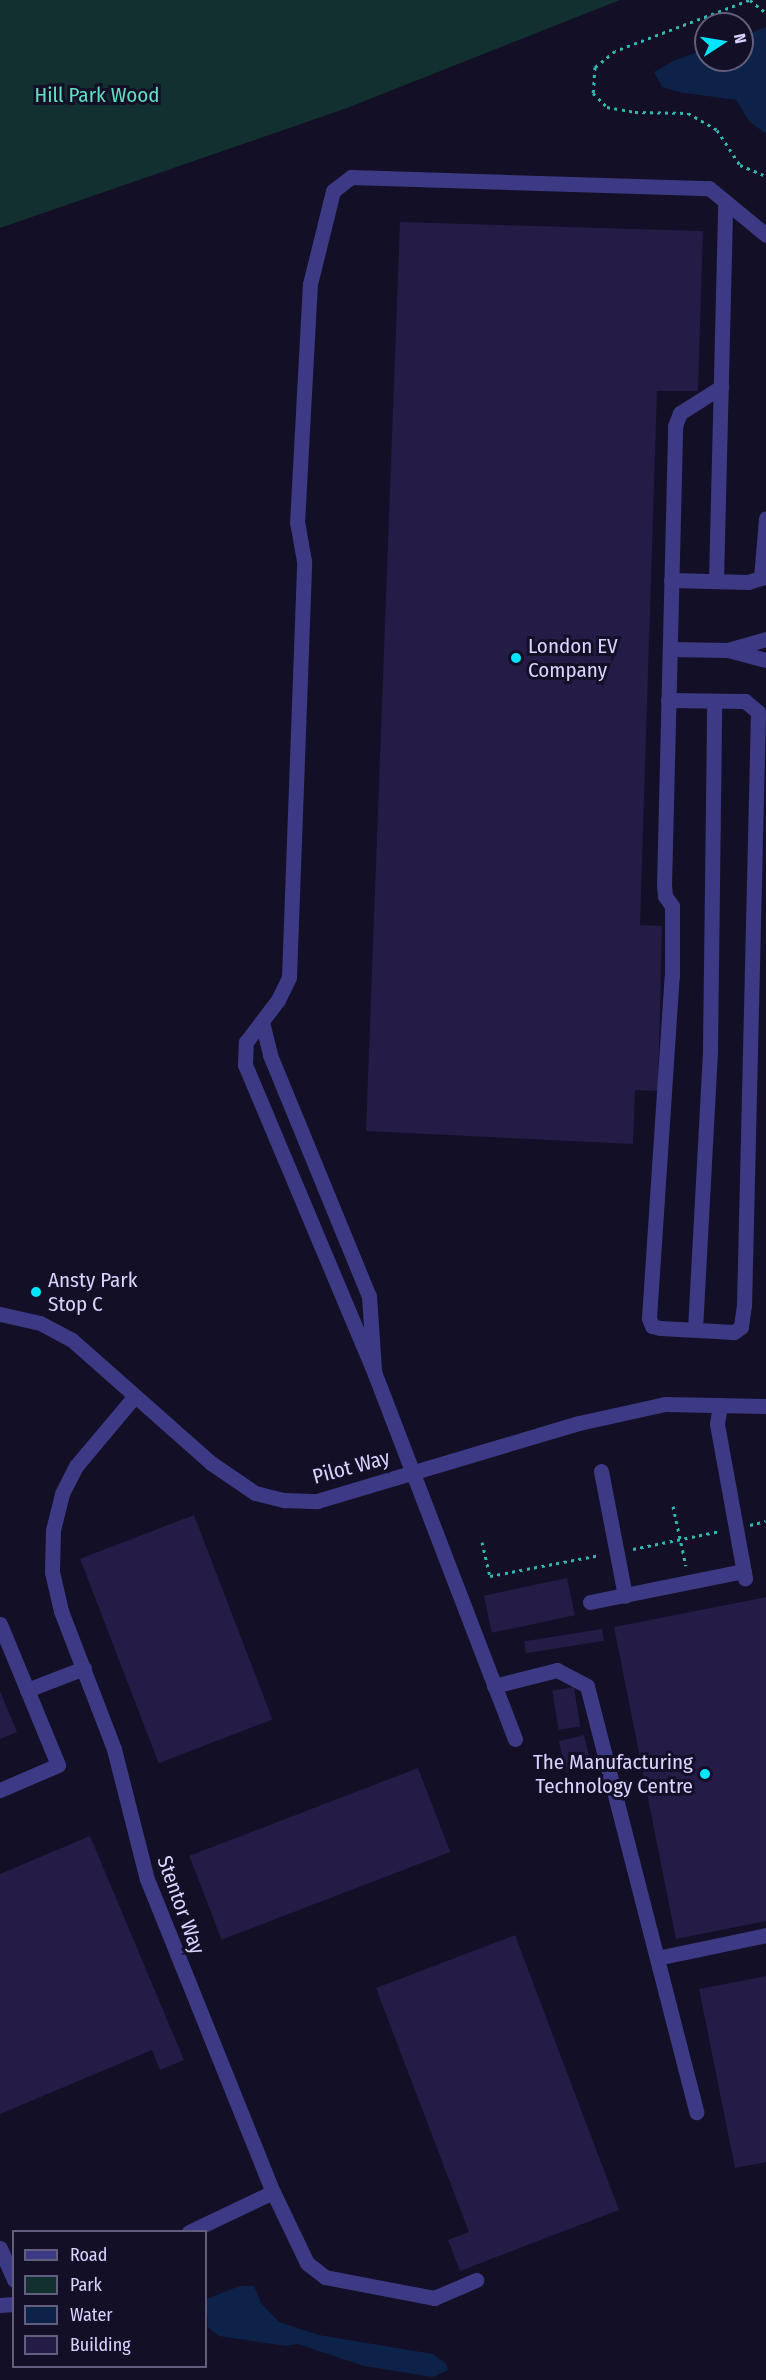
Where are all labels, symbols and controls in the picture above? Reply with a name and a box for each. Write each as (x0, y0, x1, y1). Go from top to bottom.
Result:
north arrow (694, 12, 754, 72)
text: N (730, 32, 750, 45)
park label: Hill Park Wood (34, 82, 160, 108)
place label: London EV Company (528, 633, 618, 683)
marker: London EV Company (509, 651, 523, 665)
place label: Ansty Park Stop C (48, 1267, 137, 1317)
marker: Ansty Park Stop C (29, 1285, 43, 1299)
street label: Pilot Way (310, 1445, 392, 1489)
place label: The Manufacturing Technology Centre (533, 1749, 693, 1799)
marker: The Manufacturing Technology Centre (698, 1767, 712, 1781)
street label: Stentor Way (152, 1852, 210, 1958)
legend (12, 2230, 207, 2368)
text: Road (70, 2244, 107, 2266)
text: Park (70, 2274, 102, 2296)
text: Water (70, 2304, 113, 2326)
text: Building (70, 2334, 131, 2356)

